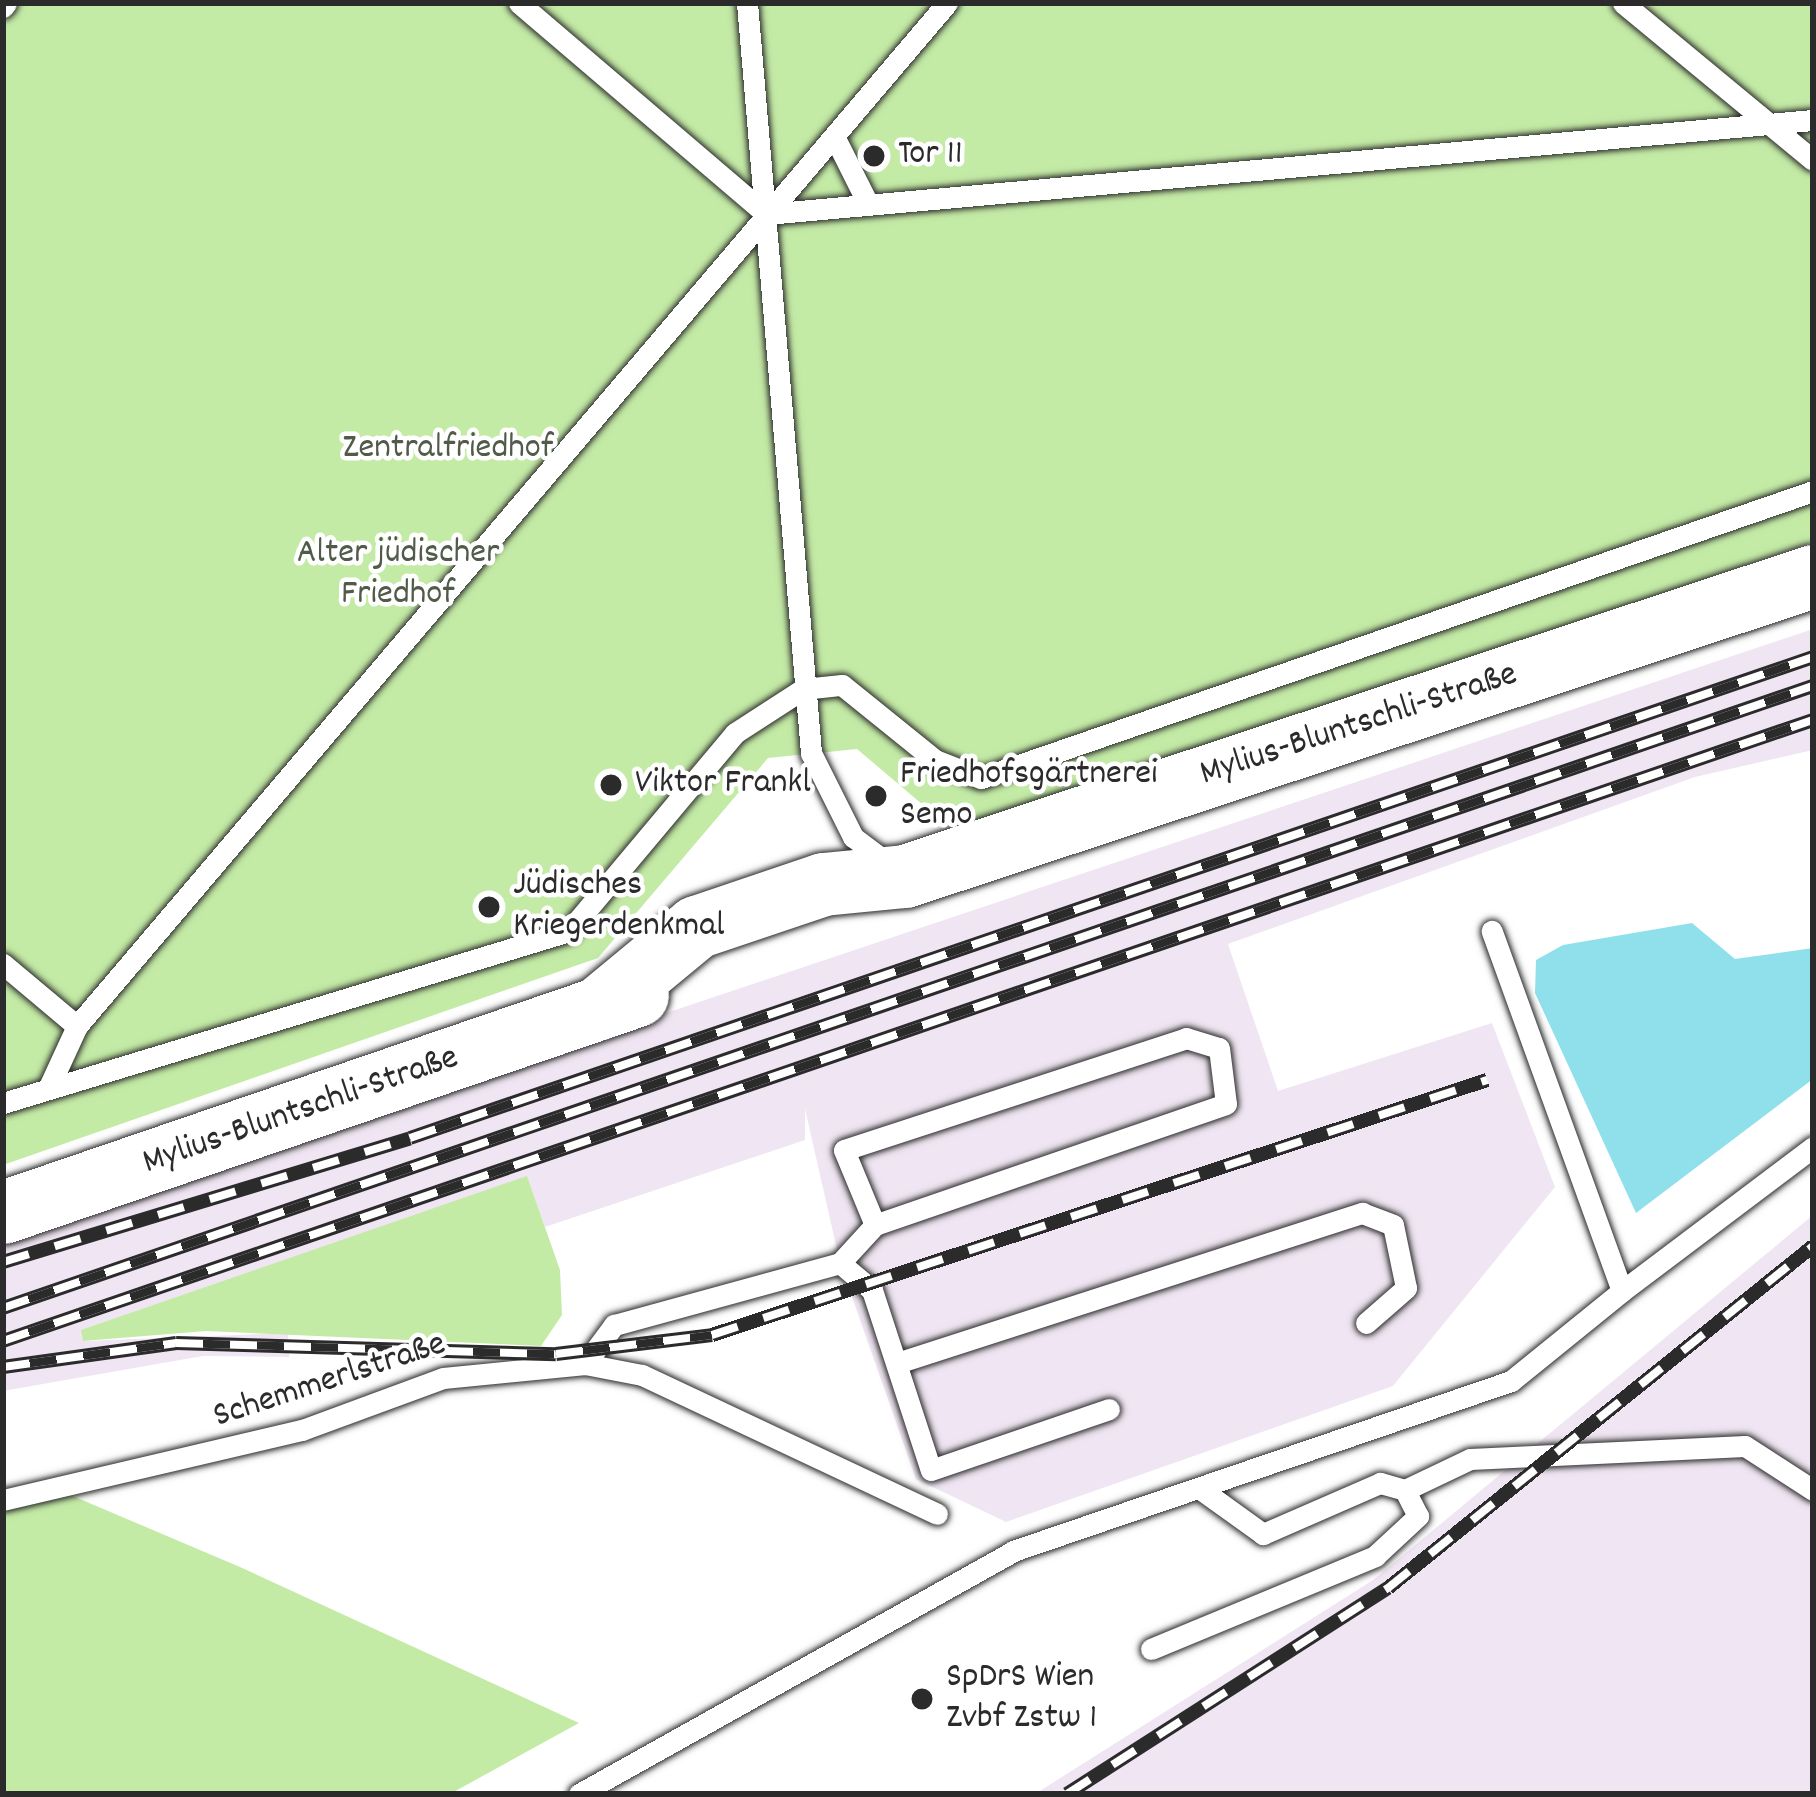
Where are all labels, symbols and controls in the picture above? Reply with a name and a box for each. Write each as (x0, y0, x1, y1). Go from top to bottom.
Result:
place label: Tor 11 (898, 134, 963, 178)
marker: Tor 11 (861, 143, 887, 169)
park label: Zentralfriedhof (343, 428, 553, 472)
park label: Alter jüdischer Friedhof (297, 532, 499, 617)
street label: Mylius-Bluntschli-Straße (1195, 654, 1523, 798)
place label: Friedhofsgärtnerei Semo (900, 753, 1158, 838)
place label: Viktor Frankl (635, 763, 811, 807)
marker: Viktor Frankl (598, 772, 624, 798)
marker: Friedhofsgärtnerei Semo (863, 783, 889, 809)
place label: Jüdisches Kriegerdenkmal (513, 864, 725, 949)
marker: Jüdisches Kriegerdenkmal (476, 894, 502, 920)
street label: Mylius-Bluntschli-Straße (138, 1038, 464, 1186)
street label: Schemmerlstraße (208, 1324, 452, 1440)
place label: SpDrS Wien Zvbf Zstw 1 (946, 1656, 1097, 1741)
marker: SpDrS Wien Zvbf Zstw 1 (909, 1686, 935, 1712)

